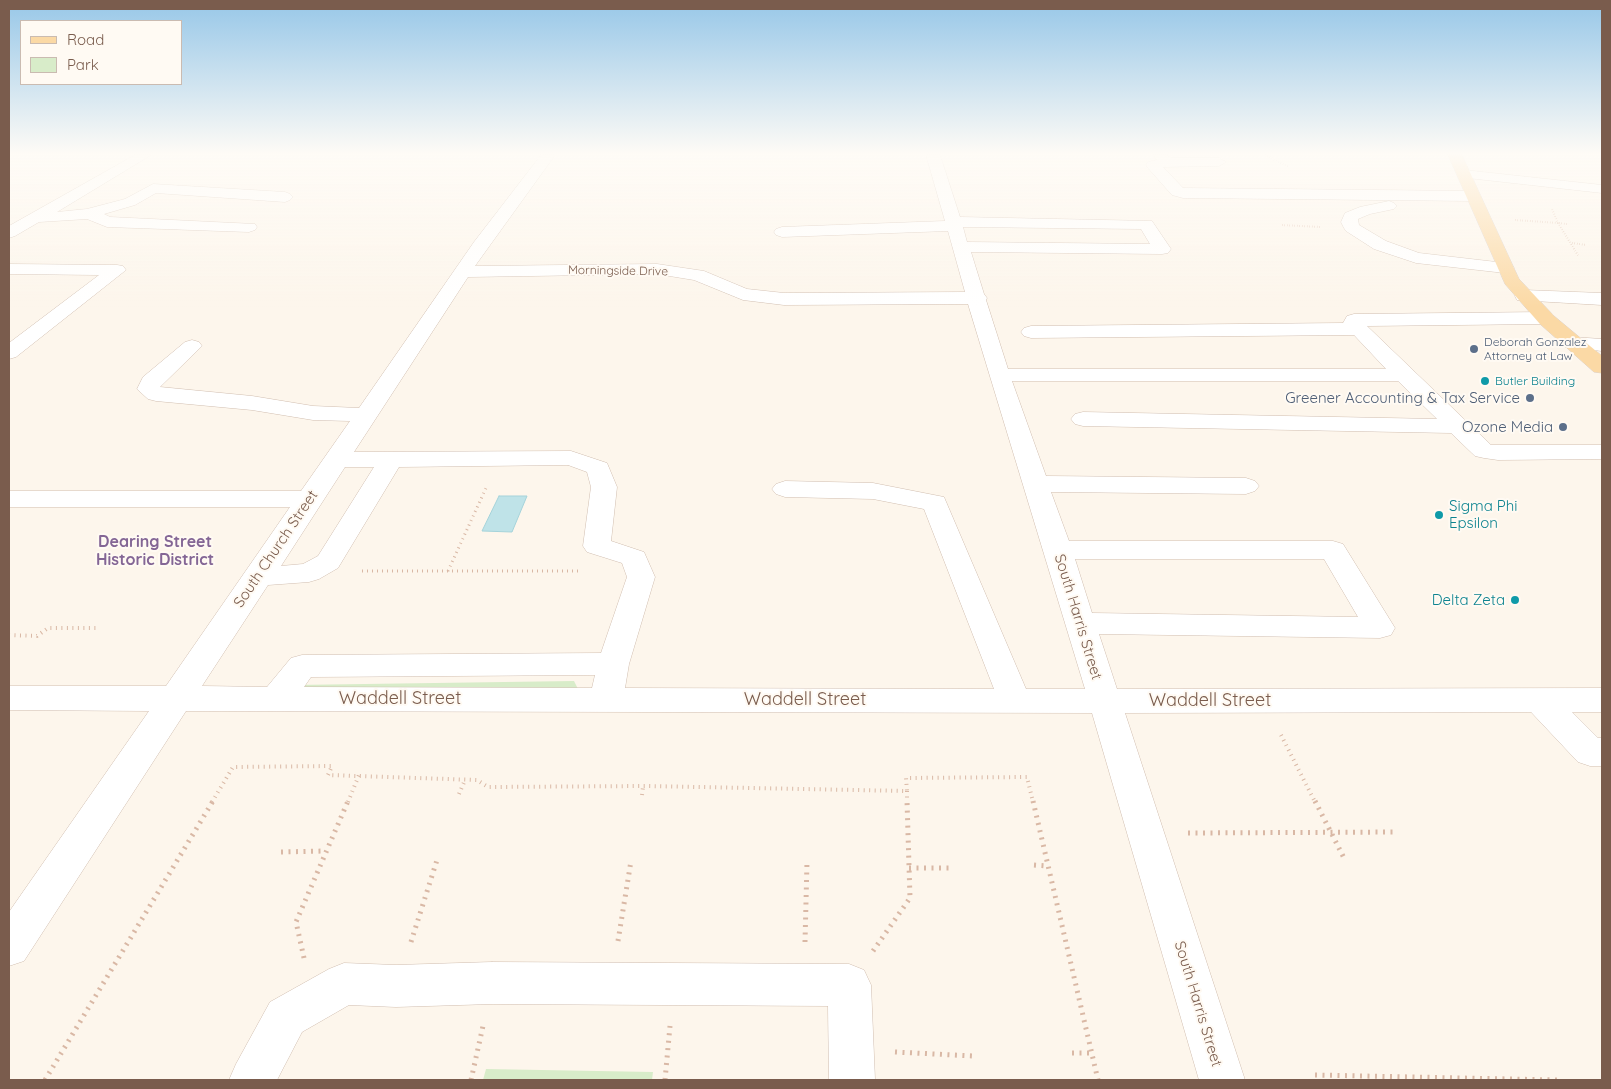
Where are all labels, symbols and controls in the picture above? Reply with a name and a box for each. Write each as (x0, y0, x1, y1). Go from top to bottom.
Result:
legend (20, 20, 182, 85)
text: Road (67, 30, 104, 49)
text: Park (67, 55, 99, 74)
street label: Morningside Drive (568, 263, 668, 279)
place label: Deborah Gonzalez Attorney at Law (1484, 335, 1587, 363)
marker: Deborah Gonzalez Attorney at Law (1468, 343, 1480, 355)
place label: Butler Building (1495, 374, 1575, 388)
marker: Butler Building (1479, 375, 1491, 387)
place label: Greener Accounting & Tax Service (1285, 389, 1520, 407)
marker: Greener Accounting & Tax Service (1524, 392, 1536, 404)
place label: Ozone Media (1462, 418, 1553, 436)
marker: Ozone Media (1557, 421, 1569, 433)
street label: South Church Street (230, 487, 322, 611)
place label: Sigma Phi Epsilon (1449, 497, 1518, 532)
marker: Sigma Phi Epsilon (1433, 509, 1445, 521)
district label: Dearing Street Historic District (96, 532, 214, 570)
street label: South Harris Street (1050, 552, 1106, 682)
place label: Delta Zeta (1432, 591, 1505, 609)
marker: Delta Zeta (1509, 594, 1521, 606)
street label: Waddell Street (339, 688, 461, 710)
street label: Waddell Street (744, 689, 866, 711)
street label: Waddell Street (1149, 690, 1271, 712)
street label: South Harris Street (1170, 939, 1226, 1069)

